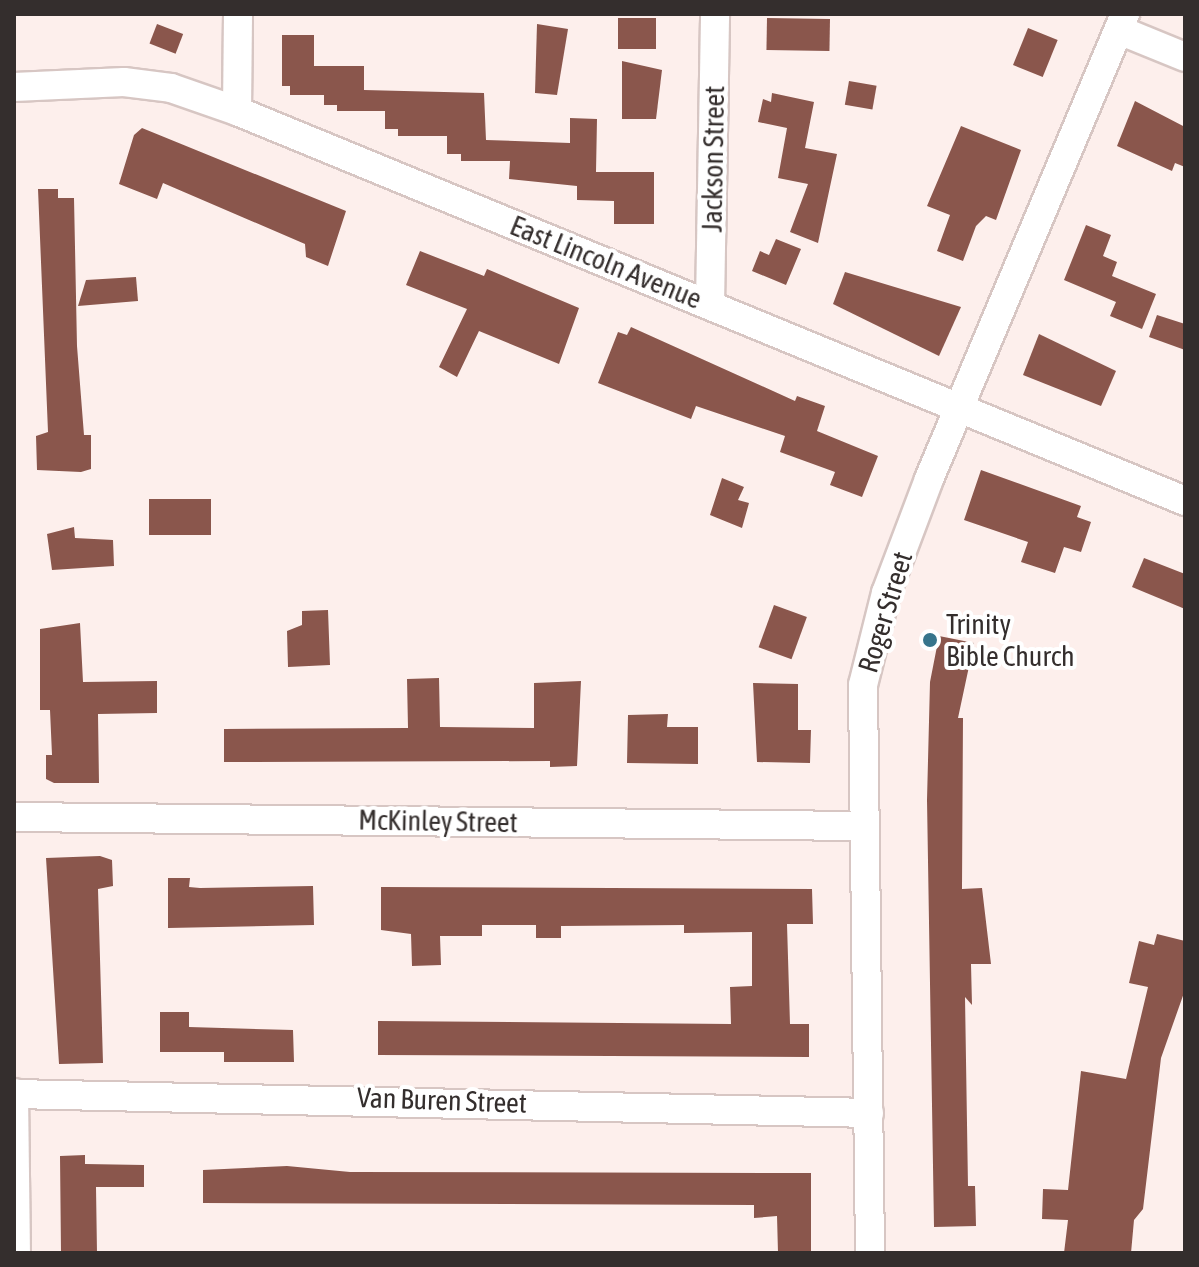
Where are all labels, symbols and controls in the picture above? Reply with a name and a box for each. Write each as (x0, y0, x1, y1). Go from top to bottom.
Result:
street label: Jackson Street (695, 85, 731, 233)
street label: East Lincoln Avenue (505, 208, 707, 316)
street label: Roger Street (851, 547, 919, 677)
place label: Trinity Bible Church (946, 607, 1075, 673)
marker: Trinity Bible Church (921, 631, 939, 649)
street label: McKinley Street (358, 803, 518, 839)
street label: Van Buren Street (356, 1080, 528, 1120)

